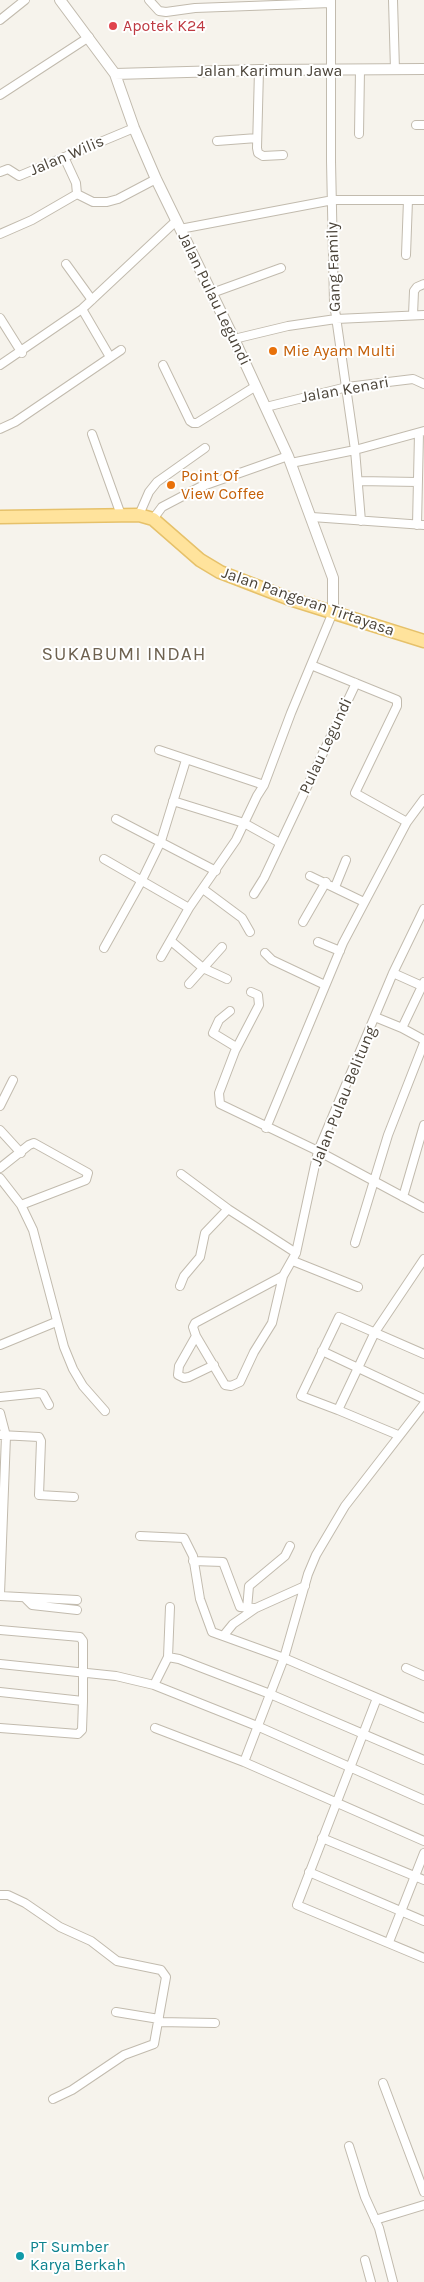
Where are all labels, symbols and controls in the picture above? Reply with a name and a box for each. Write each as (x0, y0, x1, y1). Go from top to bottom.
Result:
place label: Apotek K24 (123, 16, 205, 36)
marker: Apotek K24 (107, 20, 119, 32)
street label: Jalan Karimun Jawa (198, 61, 342, 81)
street label: Jalan Wilis (27, 132, 107, 180)
street label: Gang Family (323, 222, 345, 312)
street label: Jalan Pulau Legundi (173, 229, 255, 369)
place label: Mie Ayam Multi (283, 341, 396, 361)
marker: Mie Ayam Multi (267, 345, 279, 357)
street label: Jalan Kenari (300, 373, 390, 407)
place label: Point Of View Coffee (181, 466, 264, 504)
marker: Point Of View Coffee (165, 479, 177, 491)
street label: Jalan Pangeran Tirtayasa (219, 563, 397, 641)
district label: SUKABUMI INDAH (40, 644, 208, 666)
street label: Pulau Legundi (295, 695, 357, 797)
street label: Jalan Pulau Belitung (307, 1023, 381, 1169)
place label: PT Sumber Karya Berkah (30, 2237, 126, 2275)
marker: PT Sumber Karya Berkah (14, 2250, 26, 2262)

